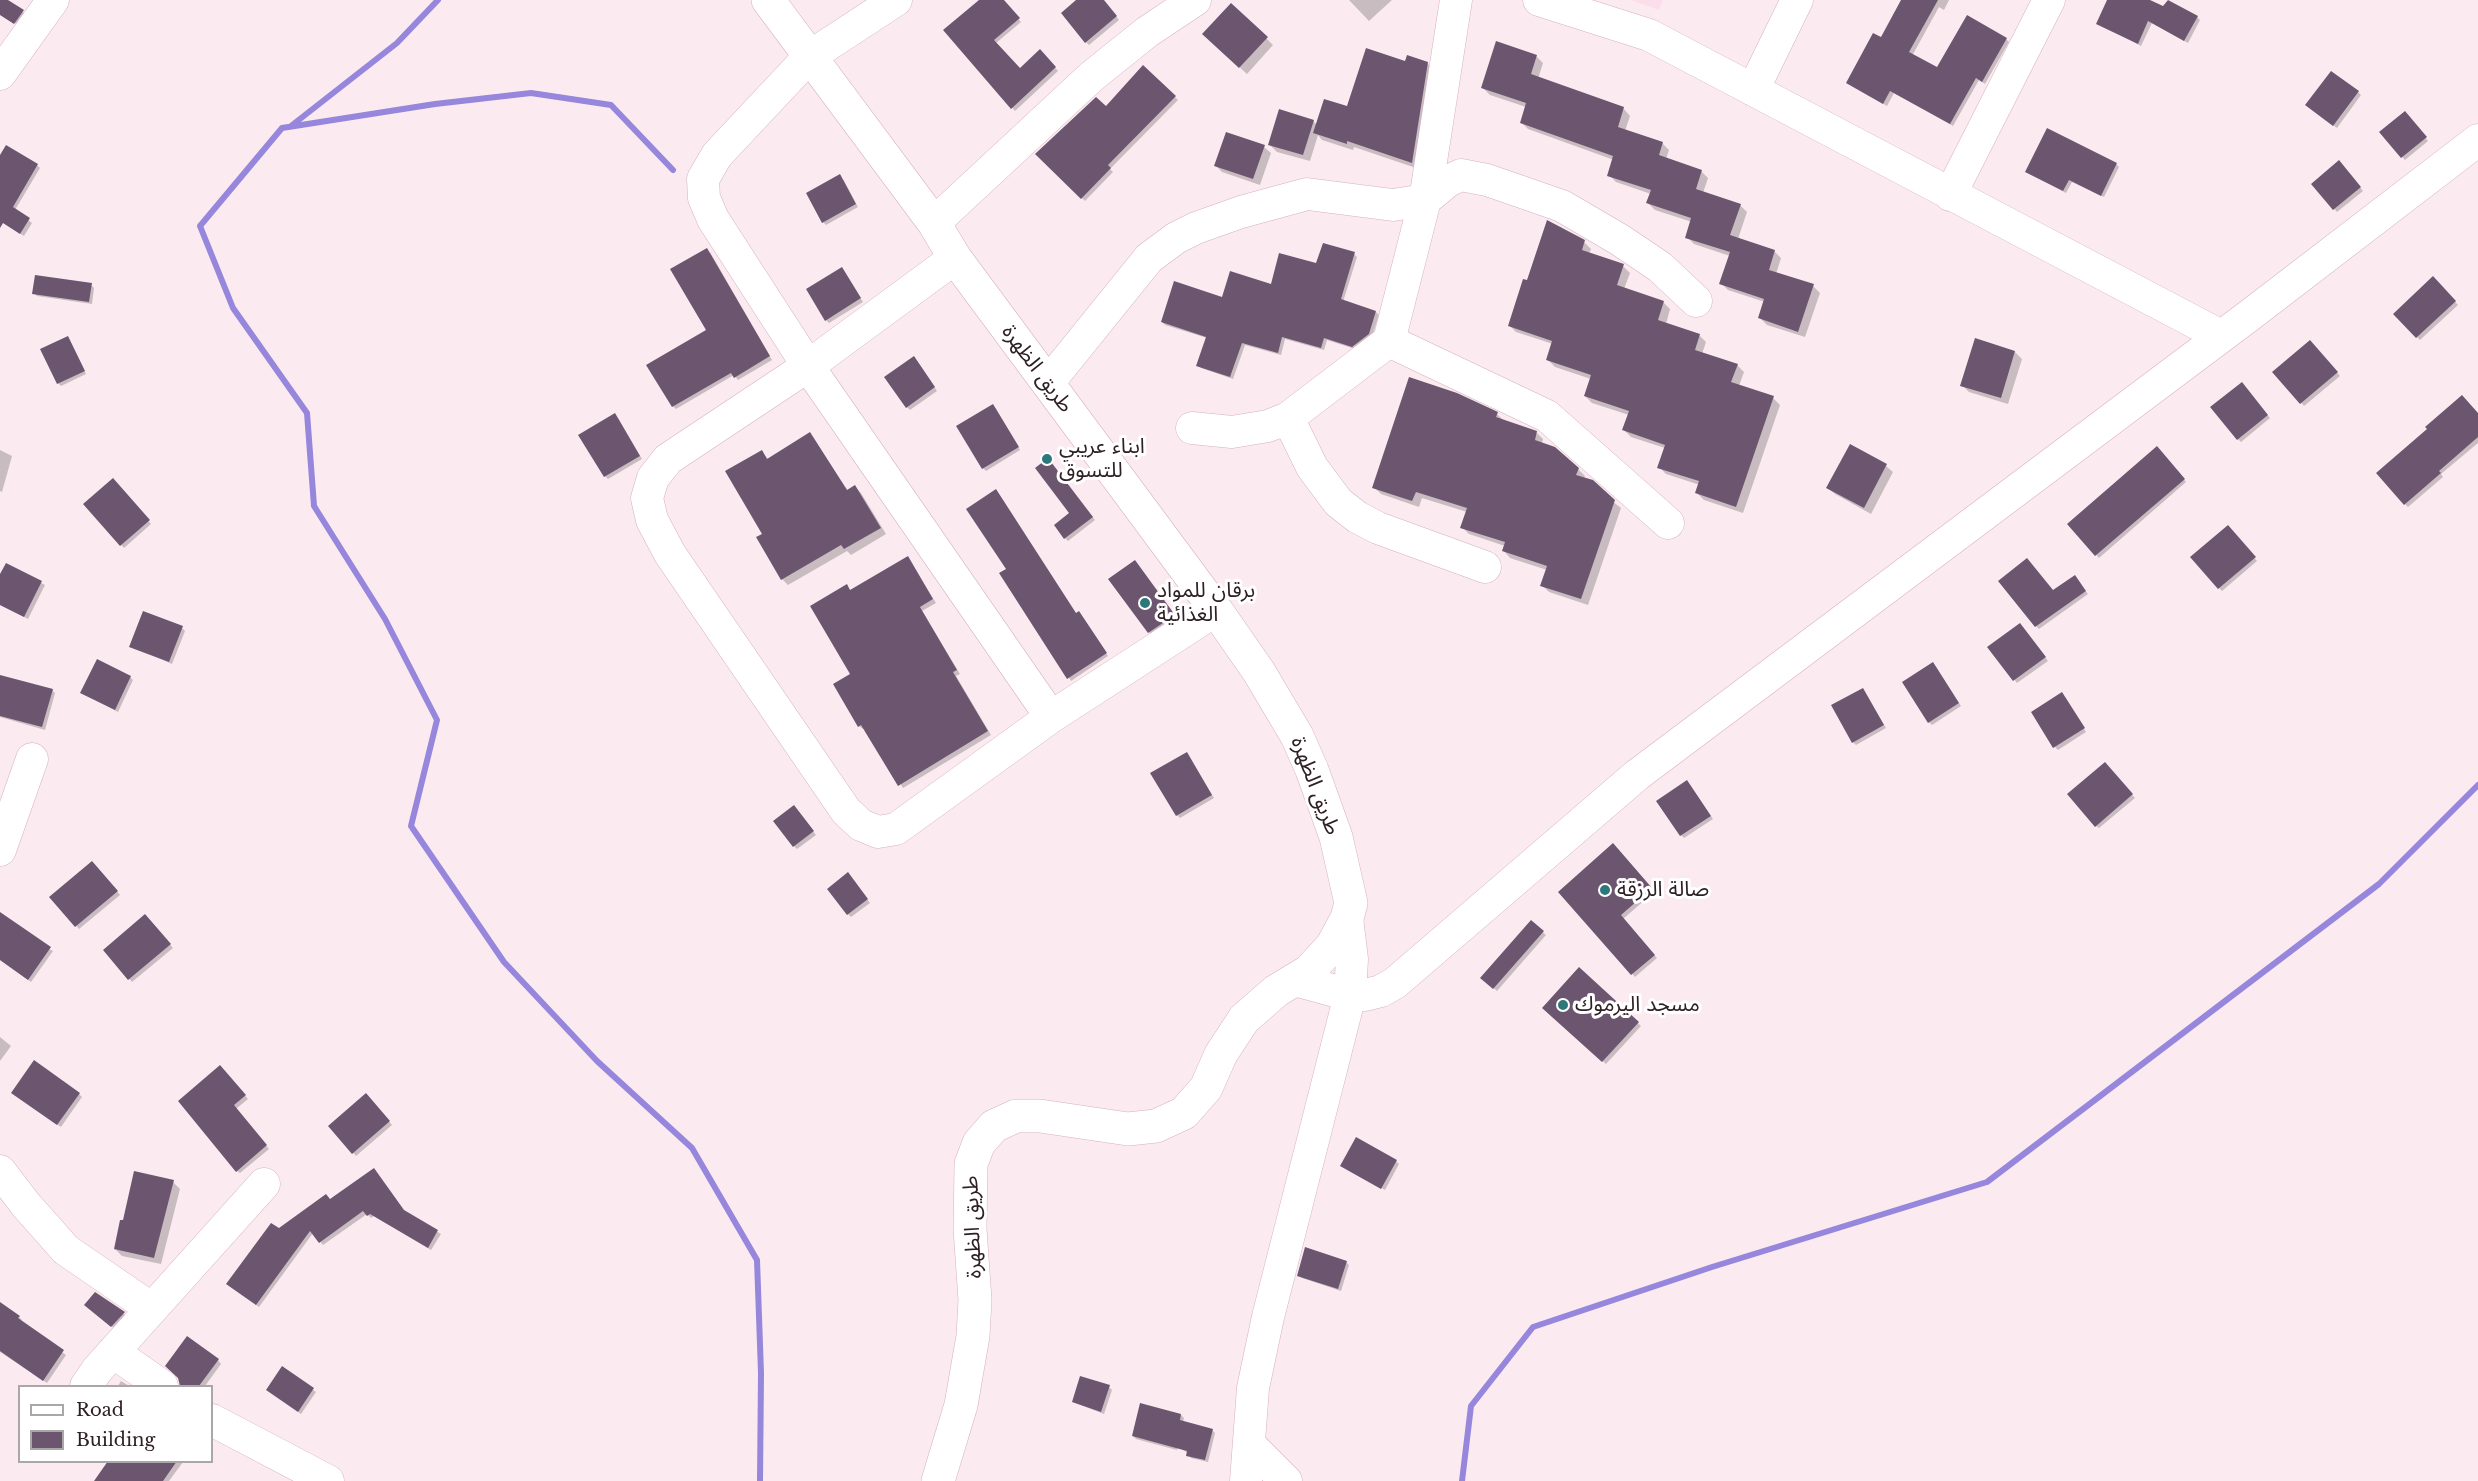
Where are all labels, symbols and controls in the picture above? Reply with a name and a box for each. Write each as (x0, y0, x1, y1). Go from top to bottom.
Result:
street label: طريق الظهرة (996, 320, 1078, 418)
place label: ابناء عريبي للتسوق (1059, 434, 1145, 484)
marker: ابناء عريبي للتسوق (1040, 452, 1054, 466)
place label: برقان للمواد الغذائية (1157, 578, 1255, 628)
marker: برقان للمواد الغذائية (1138, 596, 1152, 610)
street label: طريق الظهرة (1285, 733, 1345, 839)
place label: صالة الرزقة (1617, 877, 1709, 903)
marker: صالة الرزقة (1598, 883, 1612, 897)
place label: مسجد اليرموك (1575, 992, 1700, 1018)
marker: مسجد اليرموك (1556, 998, 1570, 1012)
street label: طريق الظهرة (959, 1175, 987, 1279)
legend (18, 1385, 213, 1463)
text: Road (76, 1399, 124, 1421)
text: Building (76, 1429, 155, 1451)

